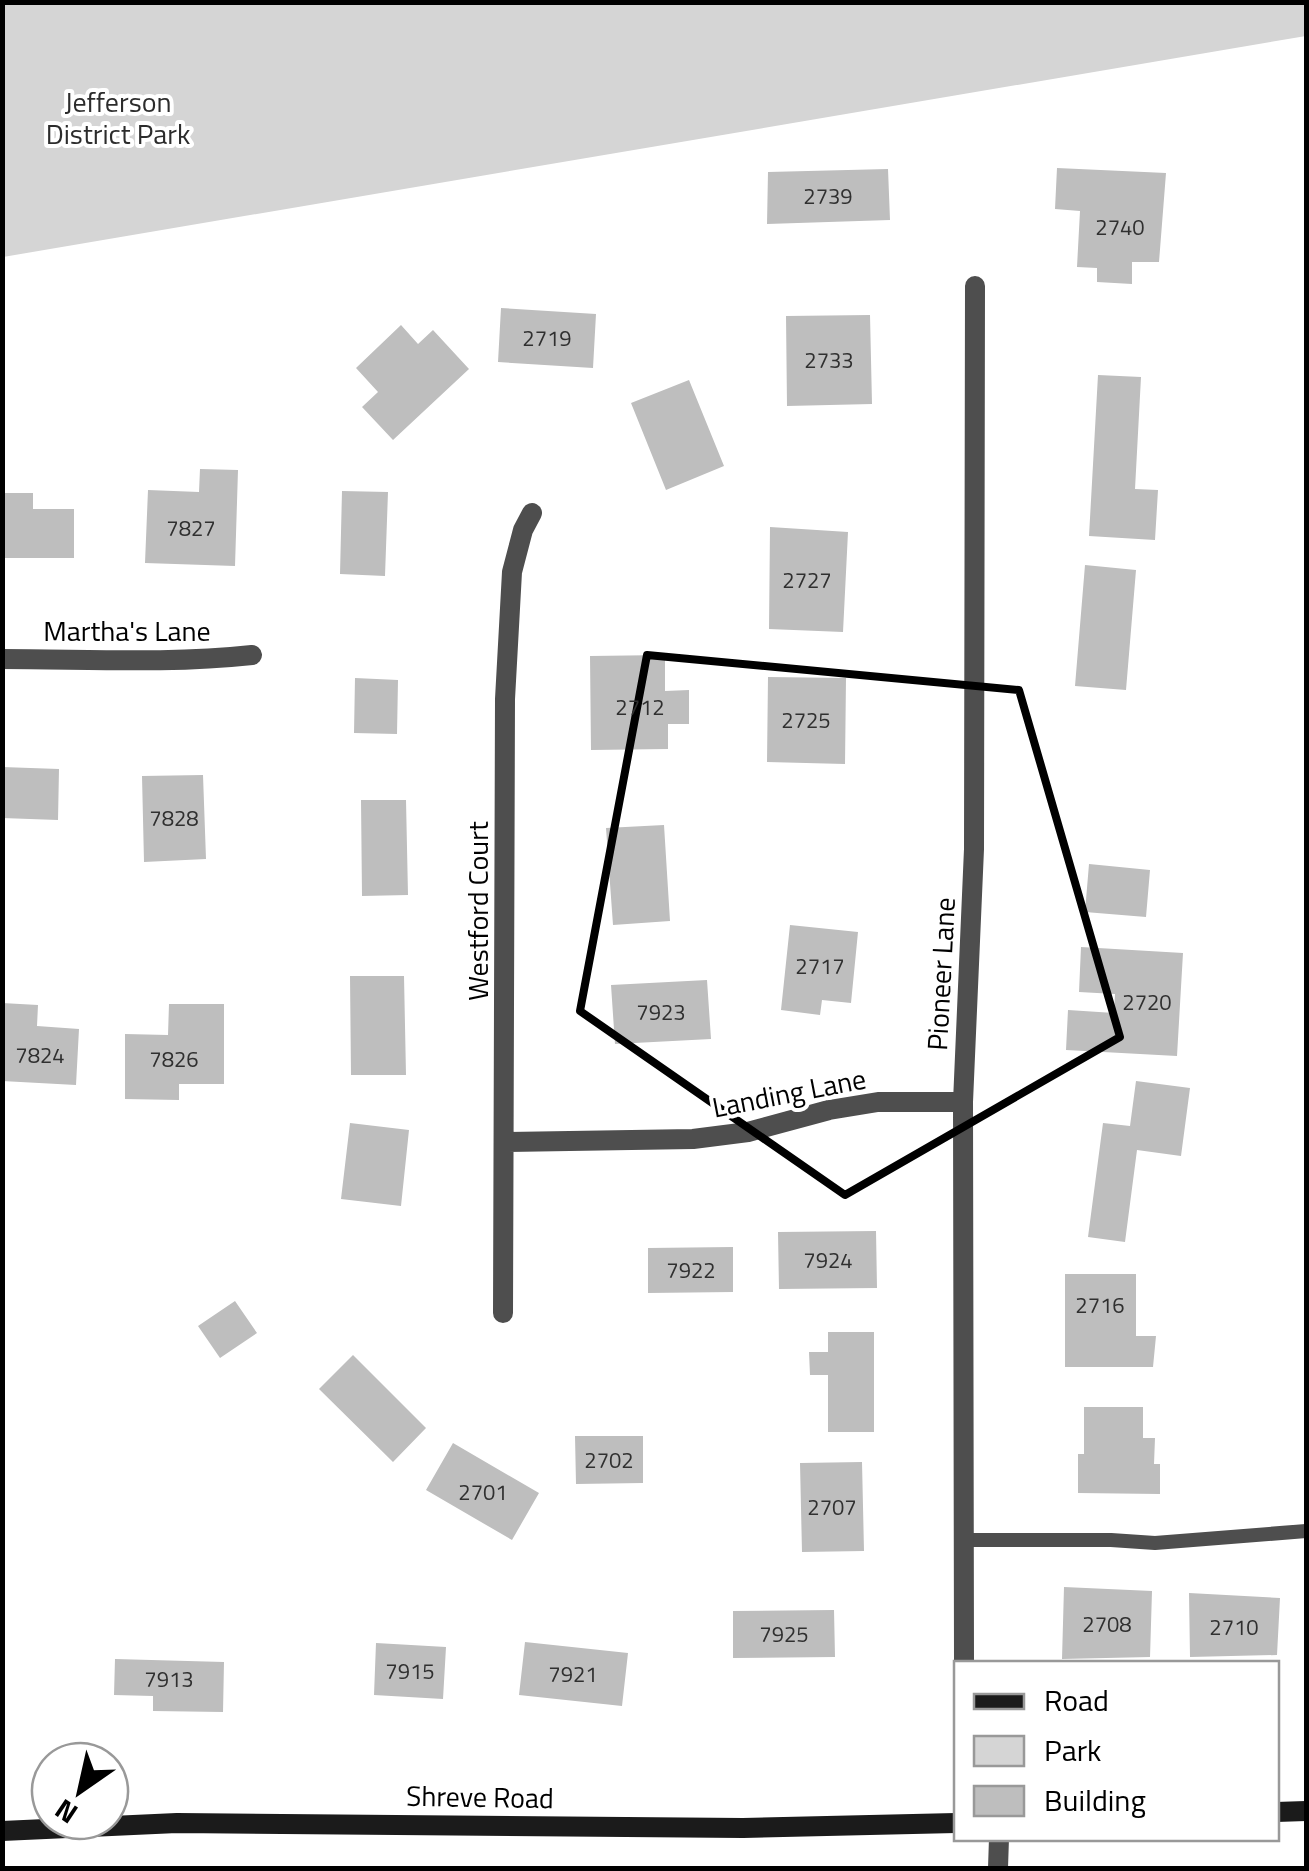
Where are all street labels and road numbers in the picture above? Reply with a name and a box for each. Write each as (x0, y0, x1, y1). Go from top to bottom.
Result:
street label: Martha's Lane (43, 609, 211, 652)
street label: Westford Court (456, 821, 499, 1001)
street label: Pioneer Lane (915, 896, 966, 1052)
street label: Landing Lane (708, 1057, 869, 1128)
street label: Shreve Road (406, 1774, 554, 1819)

